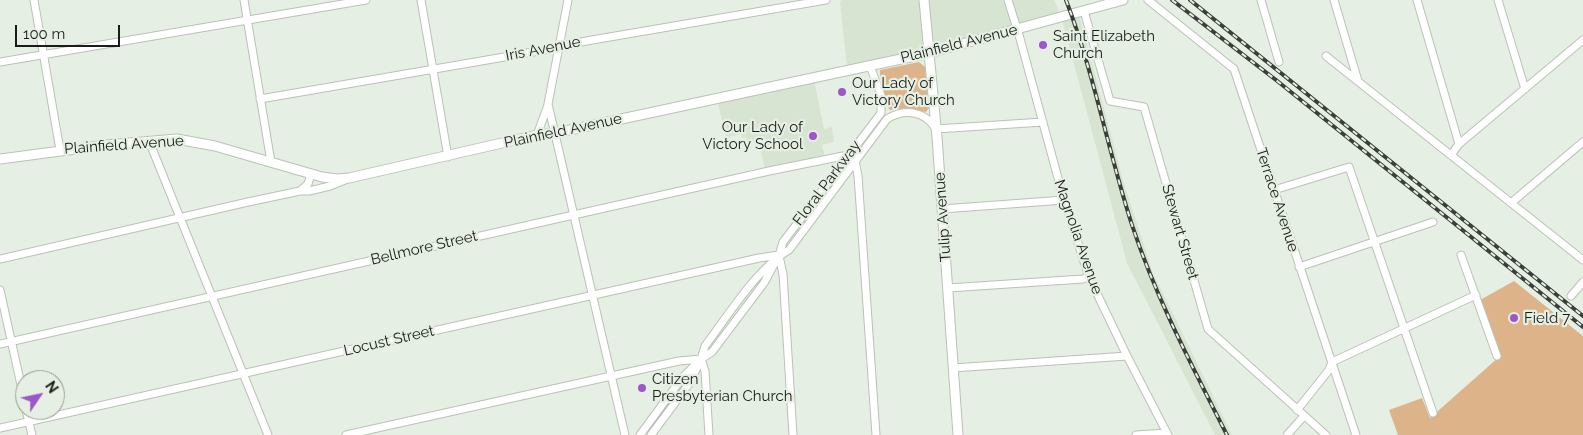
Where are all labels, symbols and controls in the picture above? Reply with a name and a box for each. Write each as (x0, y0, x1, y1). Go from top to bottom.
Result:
scale bar (18, 15, 122, 47)
street label: Plainfield Avenue (899, 21, 1019, 67)
text: 100 m (23, 25, 65, 43)
place label: Saint Elizabeth Church (1053, 27, 1155, 62)
street label: Iris Avenue (504, 33, 582, 65)
marker: Saint Elizabeth Church (1037, 39, 1049, 51)
place label: Our Lady of Victory Church (852, 74, 955, 109)
marker: Our Lady of Victory Church (836, 86, 848, 98)
street label: Plainfield Avenue (503, 110, 623, 152)
place label: Our Lady of Victory School (702, 118, 803, 153)
marker: Our Lady of Victory School (807, 130, 819, 142)
street label: Plainfield Avenue (64, 132, 184, 158)
street label: Floral Parkway (789, 137, 865, 229)
street label: Terrace Avenue (1252, 146, 1302, 254)
street label: Tulip Avenue (931, 172, 955, 262)
street label: Magnolia Avenue (1050, 177, 1106, 297)
street label: Stewart Street (1158, 182, 1202, 282)
street label: Bellmore Street (369, 227, 479, 269)
place label: Field 7 (1524, 309, 1570, 327)
marker: Field 7 (1508, 312, 1520, 324)
street label: Locust Street (342, 322, 436, 360)
north arrow (15, 370, 65, 420)
place label: Citizen Presbyterian Church (652, 370, 792, 405)
text: N (42, 378, 61, 396)
marker: Citizen Presbyterian Church (636, 382, 648, 394)

